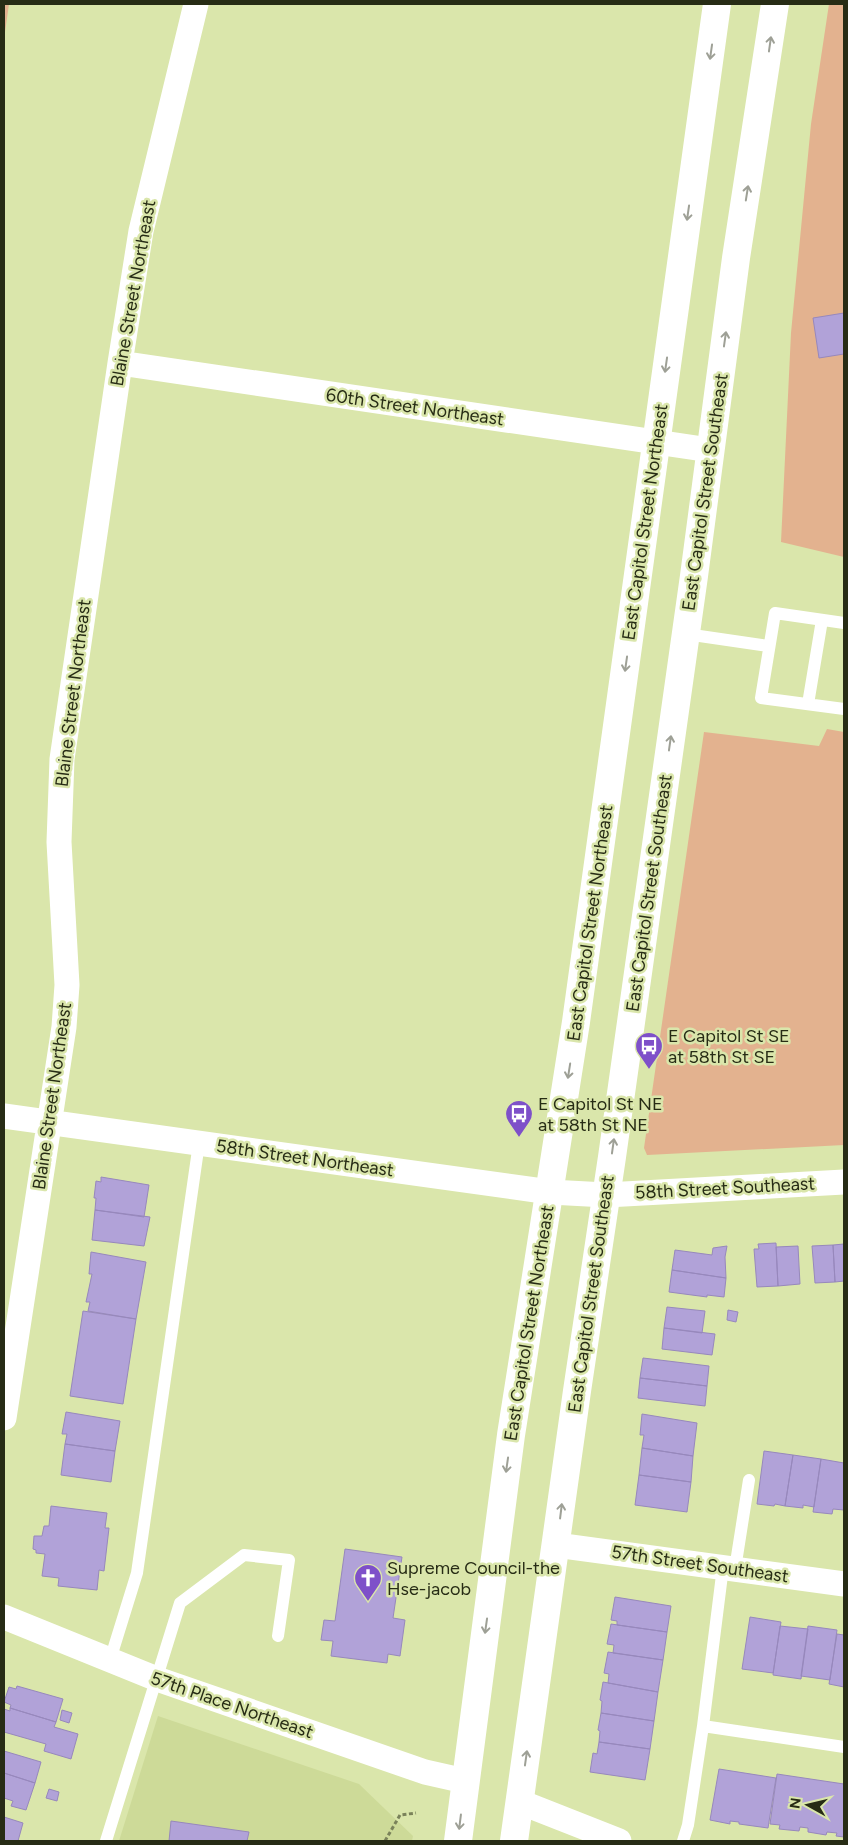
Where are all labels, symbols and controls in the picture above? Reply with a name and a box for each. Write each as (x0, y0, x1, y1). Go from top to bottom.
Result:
one-way arrow (765, 37, 775, 53)
one-way arrow (705, 44, 715, 60)
one-way arrow (742, 185, 752, 201)
street label: Blaine Street Northeast (106, 198, 160, 388)
one-way arrow (682, 205, 692, 221)
one-way arrow (720, 331, 730, 347)
one-way arrow (661, 357, 671, 373)
street label: East Capitol Street Southeast (677, 372, 733, 612)
street label: 60th Street Northeast (325, 384, 506, 430)
street label: East Capitol Street Northeast (618, 402, 673, 642)
street label: Blaine Street Northeast (51, 598, 95, 788)
one-way arrow (620, 656, 630, 672)
one-way arrow (666, 735, 676, 751)
street label: East Capitol Street Southeast (621, 773, 677, 1013)
street label: East Capitol Street Northeast (563, 803, 618, 1043)
street label: Blaine Street Northeast (28, 1001, 76, 1191)
place label: E Capitol St SE at 58th St SE (668, 1025, 790, 1068)
bus stop icon: E Capitol St SE at 58th St SE (634, 1031, 664, 1070)
one-way arrow (563, 1062, 573, 1078)
place label: E Capitol St NE at 58th St NE (538, 1093, 663, 1136)
bus stop icon: E Capitol St NE at 58th St NE (504, 1099, 534, 1138)
street label: 58th Street Northeast (215, 1135, 395, 1181)
one-way arrow (609, 1139, 619, 1155)
street label: 58th Street Southeast (634, 1172, 816, 1204)
street label: East Capitol Street Southeast (563, 1174, 619, 1414)
street label: East Capitol Street Northeast (499, 1203, 559, 1442)
one-way arrow (502, 1457, 512, 1473)
one-way arrow (556, 1503, 566, 1519)
street label: 57th Street Southeast (610, 1541, 790, 1587)
place label: Supreme Council-the Hse-jacob (387, 1557, 560, 1600)
church icon: Supreme Council-the Hse-jacob (353, 1563, 383, 1602)
one-way arrow (481, 1618, 491, 1634)
street label: 57th Place Northeast (148, 1667, 316, 1743)
one-way arrow (522, 1751, 532, 1767)
north arrow (783, 1780, 833, 1830)
text: N (786, 1797, 805, 1810)
one-way arrow (455, 1813, 465, 1829)

